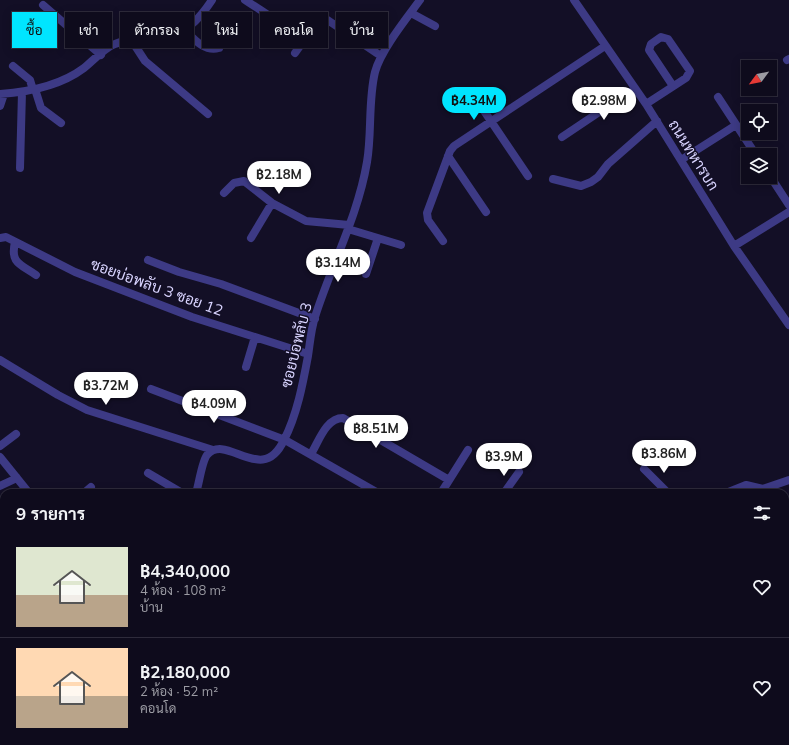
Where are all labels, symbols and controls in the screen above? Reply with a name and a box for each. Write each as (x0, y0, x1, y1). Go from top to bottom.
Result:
chip: ซื้อ (12, 12, 57, 48)
chip: เช่า (65, 12, 112, 48)
chip: ตัวกรอง (120, 12, 194, 48)
chip: ใหม่ (202, 12, 252, 48)
chip: คอนโด (260, 12, 328, 48)
chip: บ้าน (336, 12, 388, 48)
north arrow (741, 60, 777, 96)
map controls (741, 60, 777, 184)
pin: ฿4.34M (441, 87, 507, 121)
pin: ฿2.98M (571, 87, 637, 121)
text: ฿4.34M (451, 92, 497, 108)
text: ฿2.98M (581, 92, 627, 108)
button: locate (741, 104, 777, 140)
street label: ถนนทหารบก (665, 116, 723, 194)
button: layers (741, 148, 777, 184)
pin: ฿2.18M (246, 161, 312, 195)
text: ฿2.18M (256, 166, 302, 182)
pin: ฿3.14M (305, 249, 371, 283)
street label: ซอยบ่อพลับ 3 ซอย 12 (88, 254, 226, 320)
text: ฿3.14M (315, 254, 361, 270)
street label: ซอยบ่อพลับ 3 (276, 300, 316, 390)
pin: ฿3.72M (73, 372, 139, 406)
text: ฿3.72M (83, 377, 129, 393)
pin: ฿4.09M (181, 390, 247, 424)
text: ฿4.09M (191, 395, 237, 411)
pin: ฿8.51M (343, 415, 409, 449)
text: ฿8.51M (353, 420, 399, 436)
pin: ฿3.86M (631, 440, 697, 474)
pin: ฿3.9M (476, 443, 532, 477)
text: ฿3.86M (641, 445, 687, 461)
text: ฿3.9M (485, 448, 523, 464)
icon: filters (751, 502, 773, 524)
text: 9 รายการ (16, 503, 85, 524)
text: ฿4,340,000 (140, 560, 230, 581)
icon: home (48, 563, 96, 611)
icon: heart (751, 576, 773, 598)
text: 4 ห้อง · 108 m² (140, 582, 226, 598)
text: บ้าน (140, 599, 163, 615)
text: ฿2,180,000 (140, 661, 230, 682)
icon: home (48, 664, 96, 712)
icon: heart (751, 677, 773, 699)
text: 2 ห้อง · 52 m² (140, 683, 218, 699)
text: คอนโด (140, 700, 176, 716)

